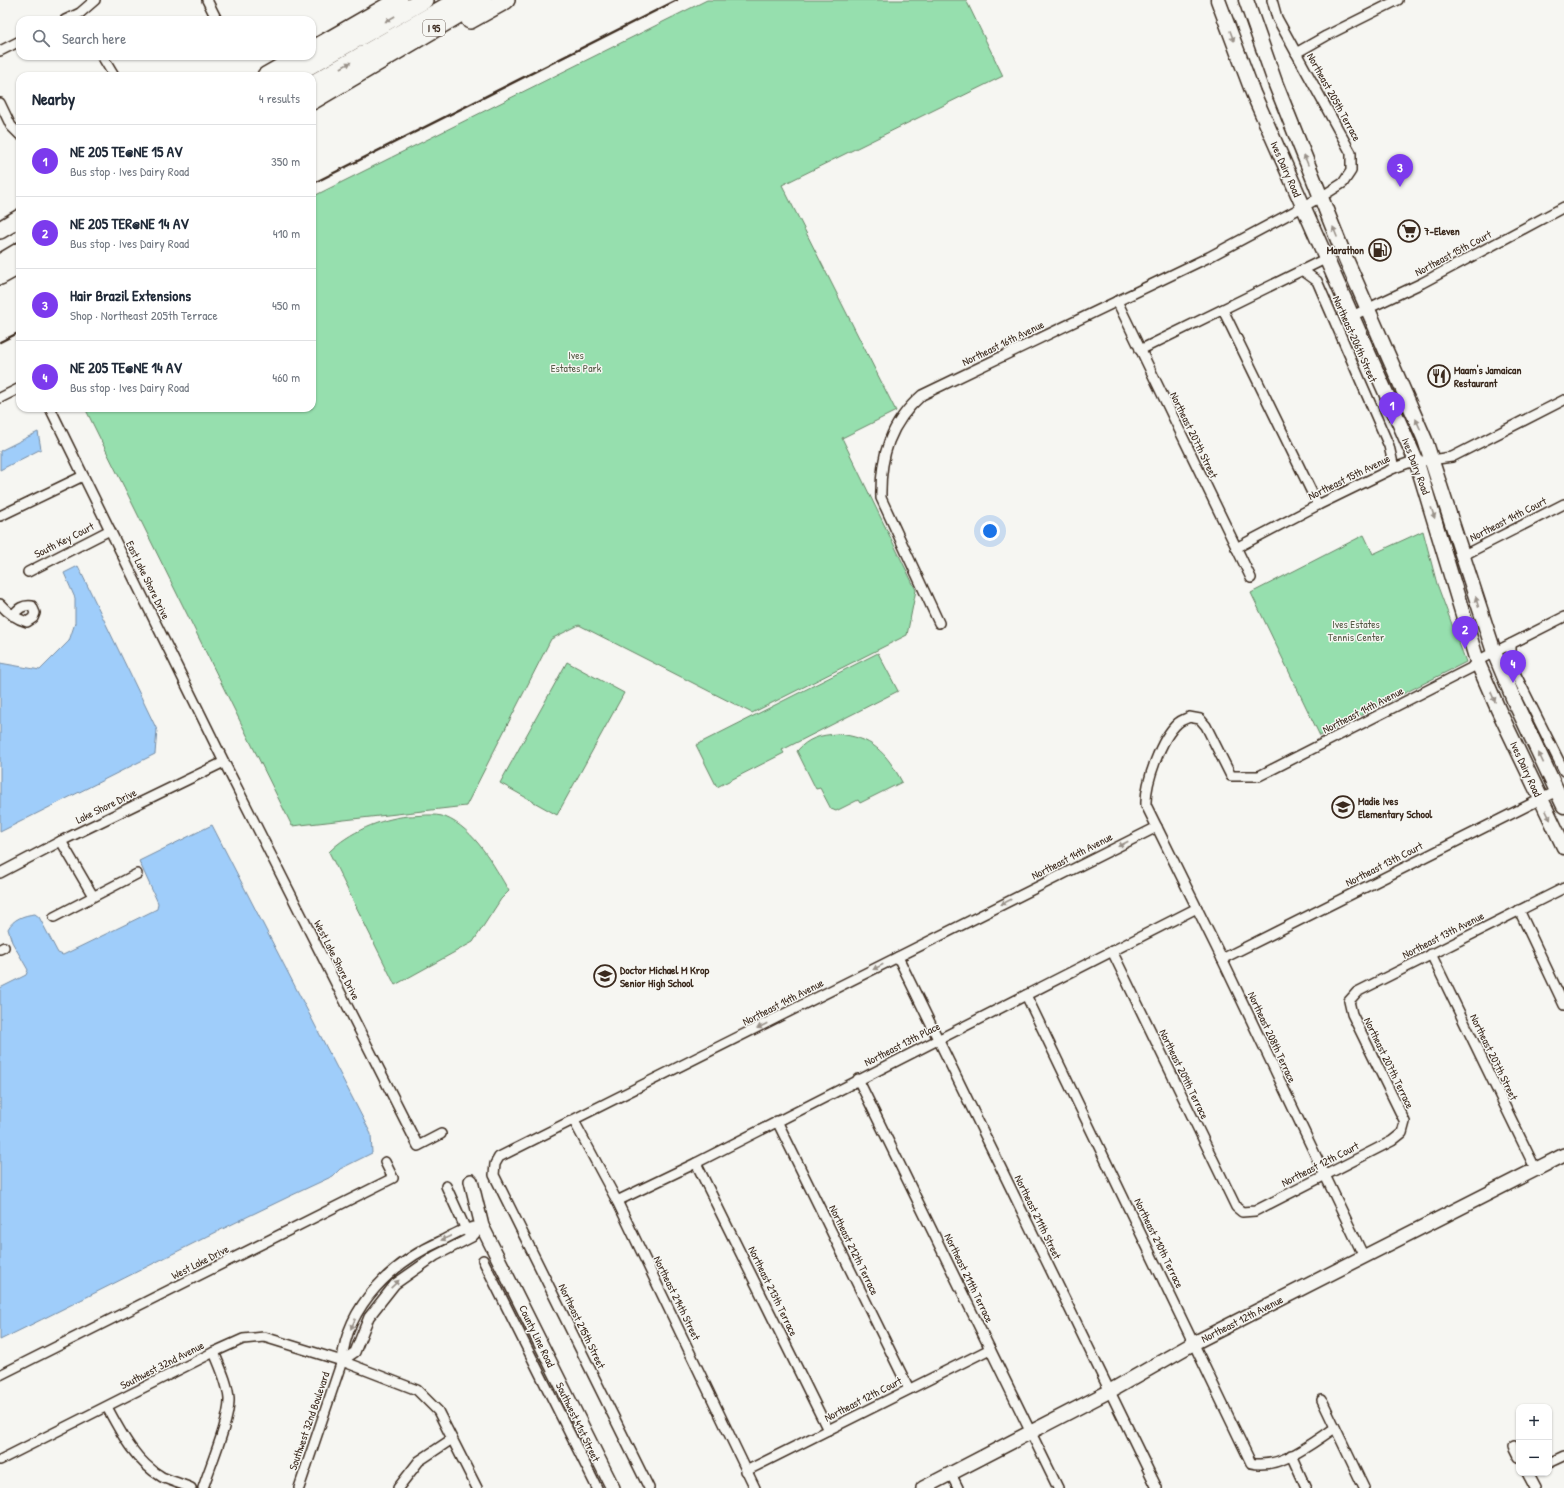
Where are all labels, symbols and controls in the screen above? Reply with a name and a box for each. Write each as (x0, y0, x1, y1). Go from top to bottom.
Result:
search box (16, 16, 316, 60)
one-way arrow (384, 16, 396, 23)
road number: I 95 (423, 20, 445, 36)
icon: search (30, 27, 52, 49)
text: Search here (62, 28, 126, 49)
one-way arrow (1229, 31, 1235, 43)
street label: Northeast 205th Terrace (1304, 50, 1364, 144)
one-way arrow (340, 61, 352, 68)
text: Nearby (32, 87, 75, 110)
text: 4 results (259, 89, 300, 107)
street label: Ives Dairy Road (1267, 139, 1305, 200)
text: NE 205 TE@NE 15 AV (70, 141, 183, 162)
text: 1 (43, 152, 47, 170)
text: 350 m (271, 152, 300, 170)
one-way arrow (1303, 154, 1309, 166)
pin: 3 (1387, 154, 1413, 187)
text: Bus stop · Ives Dairy Road (70, 162, 189, 180)
text: NE 205 TER@NE 14 AV (70, 213, 189, 234)
supermarket icon: 7-Eleven (1396, 218, 1422, 244)
text: 2 (42, 224, 48, 242)
text: 410 m (273, 224, 300, 242)
place label: 7-Eleven (1423, 224, 1460, 238)
one-way arrow (1331, 225, 1337, 237)
street label: Northeast 15th Court (1412, 227, 1494, 279)
text: Bus stop · Ives Dairy Road (70, 234, 189, 252)
fuel station icon: Marathon (1367, 237, 1393, 263)
place label: Marathon (1327, 243, 1364, 257)
text: Hair Brazil Extensions (70, 285, 191, 306)
street label: Northeast 206th Street (1330, 294, 1380, 385)
text: 3 (42, 296, 48, 314)
text: 450 m (272, 296, 300, 314)
text: Shop · Northeast 205th Terrace (70, 306, 218, 324)
street label: Northeast 16th Avenue (960, 317, 1047, 369)
park label: Ives Estates Park (551, 348, 602, 375)
text: NE 205 TE@NE 14 AV (70, 357, 182, 378)
restaurant icon: Maam's Jamaican Restaurant (1426, 363, 1452, 389)
place label: Maam's Jamaican Restaurant (1454, 363, 1521, 390)
text: 4 (43, 368, 47, 386)
text: 460 m (272, 368, 300, 386)
text: Bus stop · Ives Dairy Road (70, 378, 189, 396)
street label: Northeast 207th Street (1167, 390, 1221, 481)
pin: 1 (1379, 392, 1405, 425)
one-way arrow (1415, 418, 1421, 429)
street label: Ives Dairy Road (1399, 436, 1433, 497)
street label: Northeast 15th Avenue (1306, 451, 1393, 503)
street label: Northeast 14th Court (1467, 494, 1549, 544)
one-way arrow (1430, 507, 1436, 519)
street label: South Key Court (32, 519, 96, 561)
your location (980, 521, 1000, 541)
street label: East Lake Shore Drive (123, 538, 173, 622)
one-way arrow (1474, 596, 1480, 608)
pin: 2 (1452, 616, 1478, 649)
park label: Ives Estates Tennis Center (1328, 617, 1385, 644)
pin: 4 (1500, 650, 1526, 683)
street label: Northeast 14th Avenue (1320, 683, 1406, 736)
one-way arrow (1489, 691, 1496, 703)
street label: Ives Dairy Road (1507, 739, 1545, 800)
one-way arrow (1538, 752, 1544, 764)
street label: Lake Shore Drive (73, 785, 139, 827)
school or university icon: Madie Ives Elementary School (1330, 794, 1356, 820)
place label: Madie Ives Elementary School (1358, 794, 1433, 822)
one-way arrow (1545, 809, 1551, 820)
street label: Northeast 14th Avenue (1029, 829, 1115, 882)
street label: Northeast 13th Court (1343, 838, 1425, 890)
one-way arrow (1117, 841, 1128, 847)
one-way arrow (1001, 899, 1012, 905)
street label: Northeast 13th Avenue (1400, 908, 1487, 962)
street label: West Lake Shore Drive (311, 918, 363, 1003)
school or university icon: Doctor Michael M Krop Senior High School (592, 963, 618, 989)
place label: Doctor Michael M Krop Senior High School (620, 963, 709, 991)
one-way arrow (872, 964, 883, 970)
street label: Northeast 14th Avenue (740, 975, 826, 1028)
street label: Northeast 208th Terrace (1245, 989, 1300, 1085)
street label: Northeast 207th Street (1467, 1012, 1521, 1103)
street label: Northeast 207th Terrace (1361, 1015, 1417, 1111)
street label: Northeast 13th Place (862, 1019, 943, 1069)
one-way arrow (756, 1022, 767, 1029)
street label: Northeast 209th Terrace (1156, 1027, 1212, 1122)
street label: Northeast 12th Court (1279, 1138, 1361, 1190)
street label: Northeast 211th Street (1012, 1173, 1065, 1262)
street label: Northeast 210th Terrace (1131, 1196, 1187, 1291)
street label: Northeast 212th Terrace (826, 1203, 882, 1298)
street label: Northeast 211th Terrace (941, 1231, 997, 1325)
one-way arrow (440, 1235, 452, 1241)
street label: West Lake Drive (169, 1241, 231, 1282)
street label: Northeast 213th Terrace (745, 1244, 801, 1339)
street label: Northeast 214th Street (651, 1254, 704, 1343)
one-way arrow (390, 1280, 400, 1289)
street label: Northeast 215th Street (555, 1281, 609, 1371)
street label: Northeast 12th Avenue (1199, 1292, 1286, 1346)
street label: County Line Road (516, 1303, 558, 1370)
one-way arrow (350, 1318, 356, 1329)
street label: Southwest 32nd Avenue (118, 1338, 207, 1392)
street label: Southwest 32nd Boulevard (286, 1369, 333, 1472)
street label: Northeast 12th Court (822, 1373, 904, 1425)
street label: Southwest 41st Street (553, 1380, 603, 1464)
map controls (1516, 1404, 1552, 1476)
button: + (1516, 1404, 1552, 1440)
button: − (1516, 1440, 1552, 1476)

